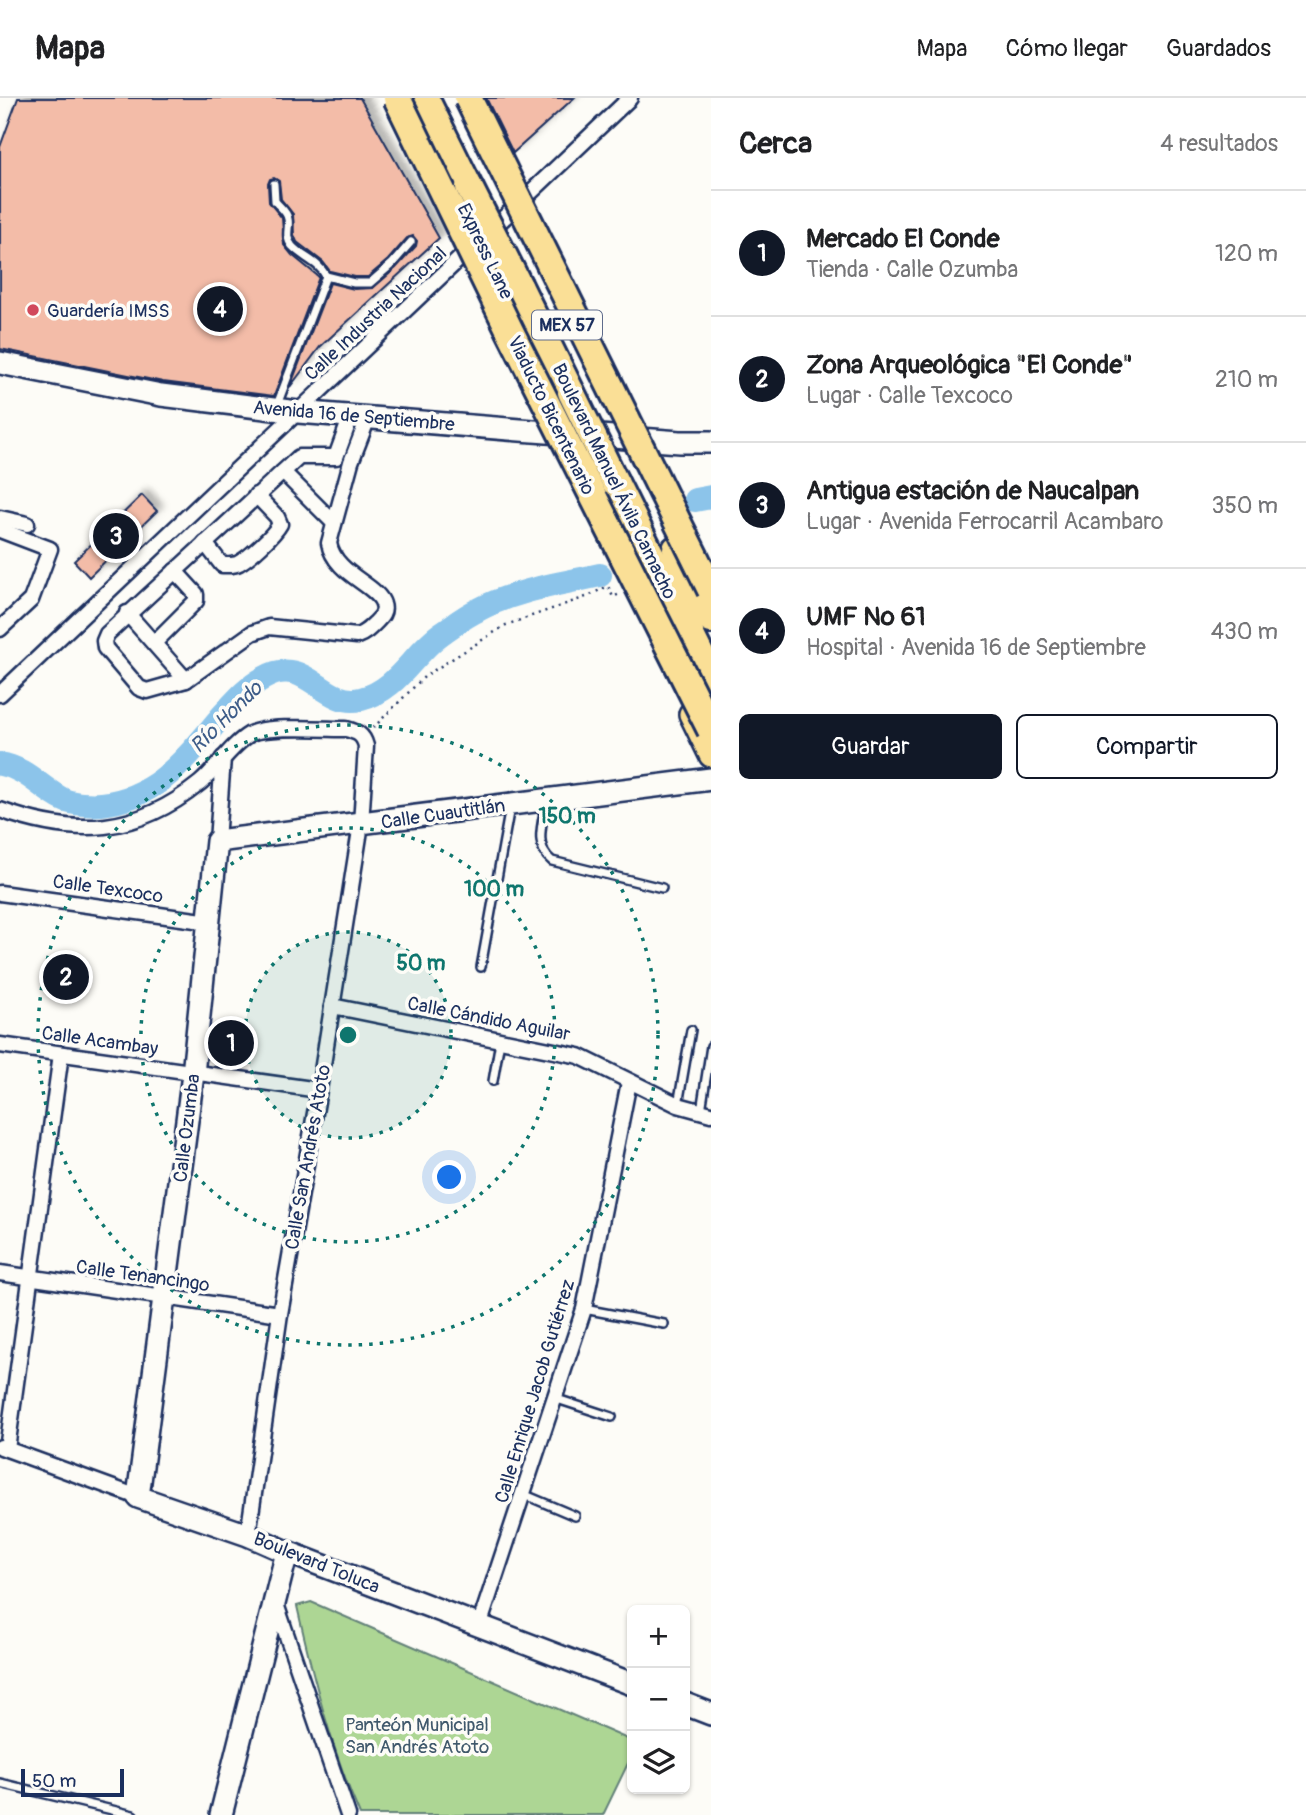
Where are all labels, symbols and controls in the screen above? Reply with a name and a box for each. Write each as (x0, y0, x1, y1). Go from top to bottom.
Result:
text: Mapa (35, 28, 105, 69)
text: Mapa (917, 34, 968, 63)
text: Cómo llegar (1006, 34, 1128, 63)
text: Guardados (1166, 34, 1271, 63)
text: Cerca (739, 125, 812, 162)
text: 4 resultados (1160, 129, 1278, 158)
street label: Express Lane (452, 200, 519, 304)
text: Mercado El Conde (806, 223, 1000, 255)
text: 1 (758, 239, 767, 268)
text: 120 m (1215, 239, 1278, 268)
street label: Calle Industria Nacional (299, 241, 452, 386)
text: Tienda · Calle Ozumba (806, 255, 1018, 284)
pin: 4 (197, 283, 243, 335)
place label: Guardería IMSS (47, 299, 170, 323)
marker: Guardería IMSS (25, 302, 41, 318)
road number: MEX 57 (532, 310, 602, 340)
street label: Viaducto Bicentenario (502, 332, 600, 499)
text: Zona Arqueológica "El Conde" (806, 349, 1133, 381)
street label: Boulevard Manuel Ávila Camacho (547, 360, 682, 603)
text: 2 (756, 365, 768, 394)
text: 210 m (1215, 365, 1278, 394)
text: Lugar · Calle Texcoco (806, 381, 1013, 410)
street label: Avenida 16 de Septiembre (252, 395, 456, 437)
text: Antigua estación de Naucalpan (806, 475, 1139, 507)
text: 3 (756, 491, 768, 520)
text: 350 m (1212, 491, 1278, 520)
text: Lugar · Avenida Ferrocarril Acambaro (806, 507, 1163, 536)
pin: 3 (93, 510, 139, 562)
text: UMF Nº 61 (806, 601, 926, 633)
text: 4 (755, 617, 769, 646)
text: 430 m (1211, 617, 1278, 646)
text: Hospital · Avenida 16 de Septiembre (806, 633, 1146, 662)
water label: Río Hondo (185, 674, 269, 759)
button: Guardar (739, 714, 1002, 779)
button: Compartir (1016, 714, 1278, 779)
street label: Calle Cuautitlán (379, 793, 507, 835)
text: 150 m (538, 803, 596, 830)
street label: Calle Texcoco (51, 869, 165, 909)
text: 100 m (464, 876, 524, 903)
text: 50 m (397, 950, 446, 977)
pin: 2 (43, 951, 89, 1003)
street label: Calle Cándido Aguilar (405, 991, 572, 1047)
pin: 1 (208, 1017, 254, 1069)
street label: Calle Acambay (40, 1021, 159, 1061)
centre of rings (336, 1023, 360, 1047)
street label: Calle San Andrés Atoto (280, 1063, 336, 1251)
street label: Calle Ozumba (168, 1072, 206, 1184)
your location (432, 1160, 466, 1194)
street label: Calle Tenancingo (75, 1255, 211, 1297)
street label: Calle Enrique Jacob Gutiérrez (489, 1276, 580, 1506)
street label: Boulevard Toluca (250, 1527, 383, 1599)
map controls (627, 1605, 690, 1794)
button: + (627, 1605, 690, 1668)
button: − (627, 1668, 690, 1731)
park label: Panteón Municipal San Andrés Atoto (345, 1713, 489, 1759)
button: layers (627, 1731, 690, 1794)
scale bar (21, 1766, 124, 1798)
text: 50 m (32, 1769, 76, 1793)

